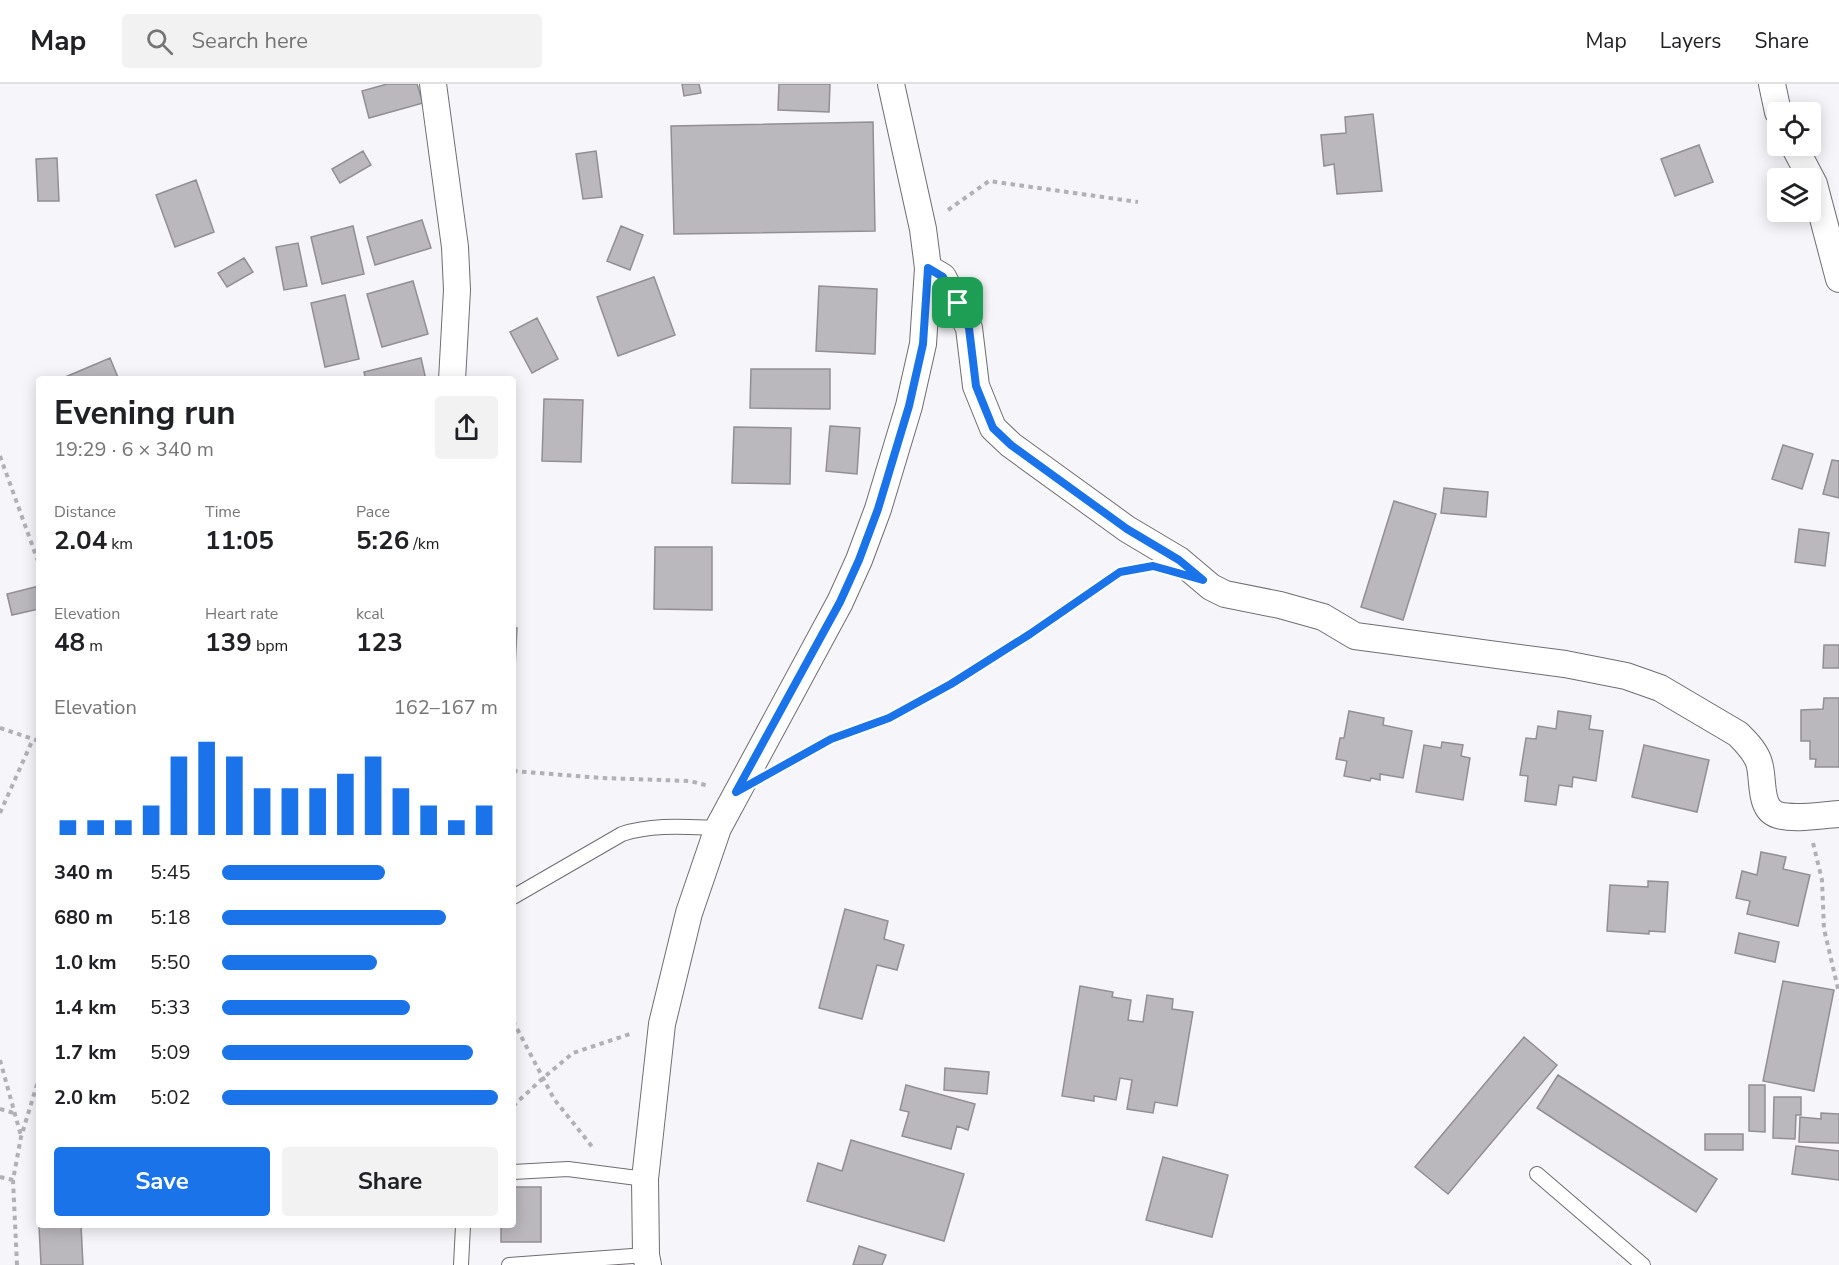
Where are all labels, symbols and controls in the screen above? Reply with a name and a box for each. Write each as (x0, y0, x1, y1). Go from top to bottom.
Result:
search box (122, 14, 542, 68)
text: Map (30, 22, 86, 60)
icon: search (143, 25, 176, 58)
text: Search here (191, 26, 308, 56)
text: Map (1585, 27, 1627, 55)
text: Layers (1660, 27, 1721, 55)
text: Share (1754, 27, 1809, 55)
map controls (1767, 102, 1821, 222)
button: locate (1767, 102, 1821, 156)
button: layers (1767, 168, 1821, 222)
pin (932, 277, 983, 328)
icon: arrive (941, 286, 974, 319)
text: Evening run (54, 391, 236, 436)
button: share (435, 396, 498, 459)
text: 19:29 · 6 × 340 m (54, 436, 214, 463)
text: Distance (54, 501, 116, 523)
text: Time (205, 501, 241, 523)
text: Pace (356, 501, 390, 523)
text: 2.04 (54, 523, 107, 558)
text: 11:05 (205, 523, 274, 558)
text: 5:26 (356, 523, 409, 558)
text: km (107, 533, 133, 555)
text: /km (409, 533, 440, 555)
text: Elevation (54, 603, 120, 625)
text: Heart rate (205, 603, 278, 625)
text: kcal (356, 603, 384, 625)
text: 48 (54, 625, 85, 660)
text: 139 (205, 625, 252, 660)
text: 123 (356, 625, 403, 660)
text: m (85, 635, 103, 657)
text: bpm (252, 635, 288, 657)
text: Elevation (54, 694, 137, 721)
text: 162–167 m (394, 694, 498, 721)
text: 340 m (54, 859, 113, 886)
text: 5:45 (150, 859, 191, 886)
text: 680 m (54, 904, 113, 931)
text: 5:18 (150, 904, 191, 931)
text: 1.0 km (54, 949, 117, 976)
text: 5:50 (150, 949, 191, 976)
text: 1.4 km (54, 994, 117, 1021)
text: 5:33 (150, 994, 191, 1021)
text: 1.7 km (54, 1039, 117, 1066)
text: 5:09 (150, 1039, 191, 1066)
text: 2.0 km (54, 1084, 117, 1111)
text: 5:02 (150, 1084, 191, 1111)
button: Save (54, 1147, 270, 1216)
button: Share (282, 1147, 498, 1216)

